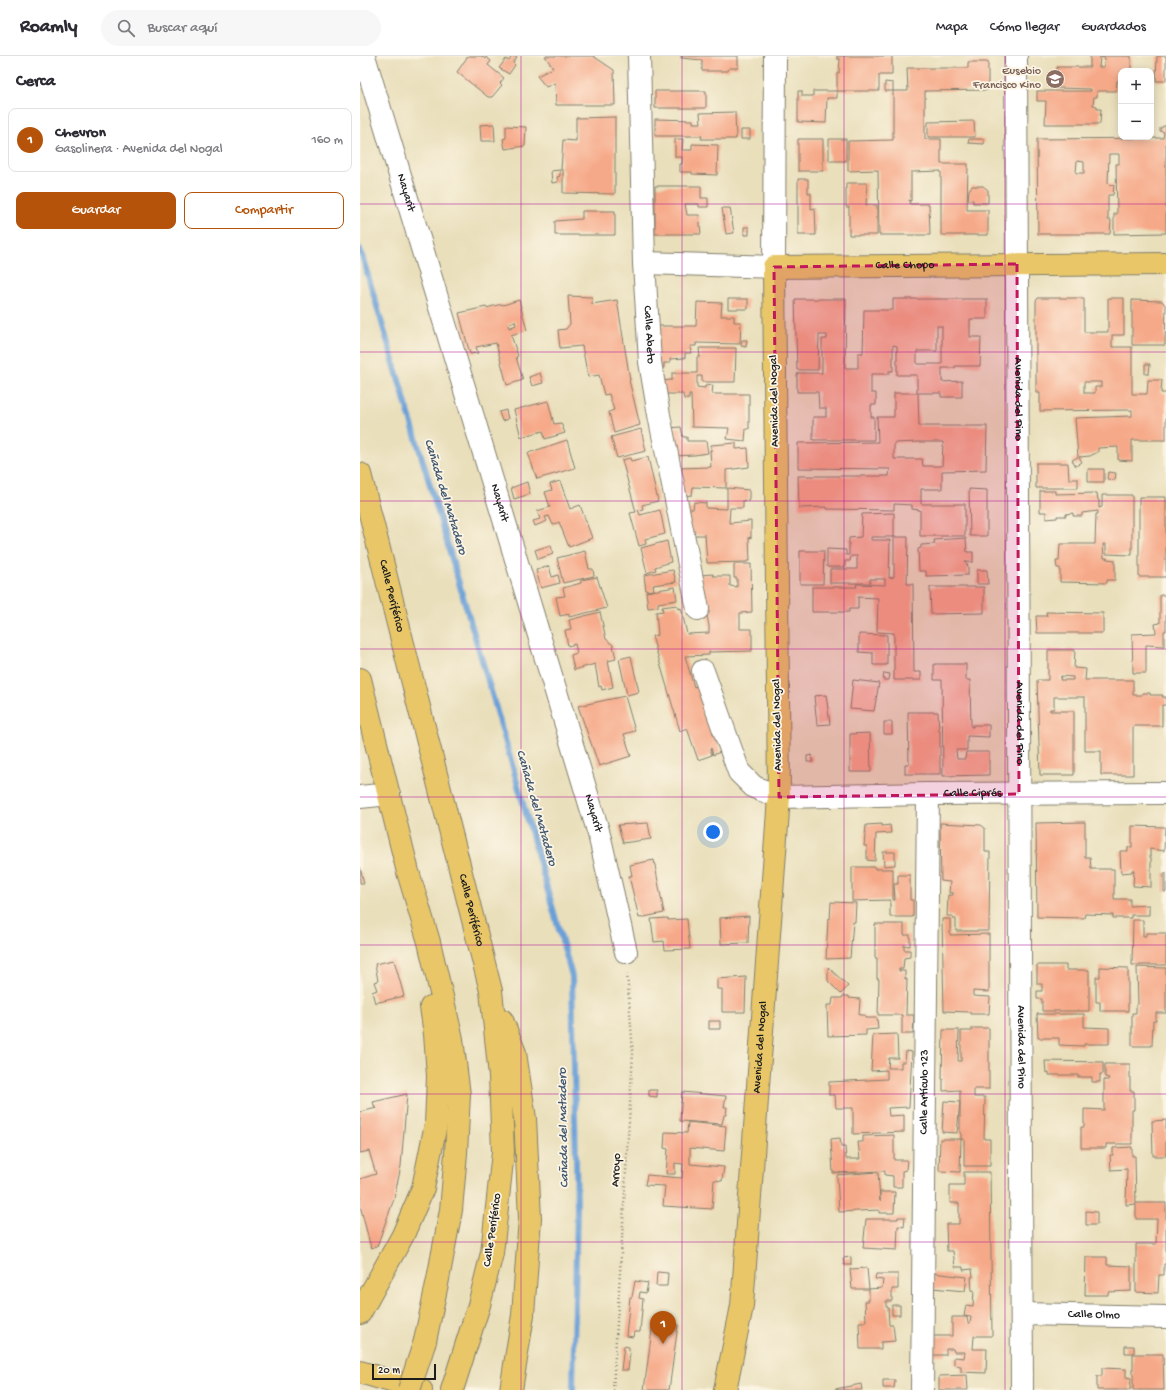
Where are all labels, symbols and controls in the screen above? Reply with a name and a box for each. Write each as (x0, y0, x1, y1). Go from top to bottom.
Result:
search box (101, 10, 381, 46)
text: Roamly (20, 16, 77, 39)
icon: search (115, 17, 137, 39)
text: Buscar aquí (147, 19, 218, 37)
text: Mapa (936, 19, 968, 36)
text: Cómo llegar (990, 19, 1059, 36)
text: Guardados (1081, 19, 1146, 36)
place label: Eusebio Francisco Kino (972, 65, 1041, 93)
school or university icon: Eusebio Francisco Kino (1044, 68, 1066, 90)
map controls (1118, 68, 1154, 140)
button: + (1118, 68, 1154, 104)
text: Cerca (16, 72, 55, 92)
button: − (1118, 104, 1154, 140)
text: Chevron (55, 124, 106, 142)
text: 1 (27, 133, 33, 148)
text: 160 m (311, 133, 343, 148)
text: Gasolinera · Avenida del Nogal (55, 142, 223, 157)
street label: Nayarit (393, 172, 418, 215)
button: Guardar (16, 192, 176, 229)
button: Compartir (184, 192, 344, 229)
street label: Calle Chopo (875, 259, 934, 273)
street label: Calle Abeto (640, 305, 657, 364)
street label: Avenida del Nogal (767, 354, 783, 447)
street label: Avenida del Pino (1010, 357, 1025, 441)
water label: Cañada del Matadero (420, 437, 470, 558)
street label: Nayarit (487, 482, 512, 525)
street label: Calle Periférico (375, 558, 407, 634)
street label: Avenida del Nogal (770, 678, 786, 771)
street label: Avenida del Pino (1012, 681, 1026, 765)
water label: Cañada del Matadero (512, 748, 560, 869)
street label: Calle Ciprés (944, 787, 1002, 801)
street label: Nayarit (580, 793, 605, 835)
your location (703, 822, 723, 842)
street label: Calle Periférico (455, 872, 486, 948)
street label: Avenida del Nogal (750, 1000, 771, 1094)
street label: Avenida del Pino (1013, 1005, 1028, 1089)
street label: Calle Artículo 123 (918, 1050, 932, 1134)
water label: Cañada del Matadero (555, 1066, 573, 1188)
street label: Arroyo (609, 1153, 625, 1187)
street label: Calle Periférico (481, 1192, 505, 1268)
street label: Calle Olmo (1068, 1308, 1120, 1323)
pin: 1 (650, 1311, 676, 1344)
scale bar (372, 1362, 436, 1381)
text: 20 m (378, 1365, 400, 1377)

